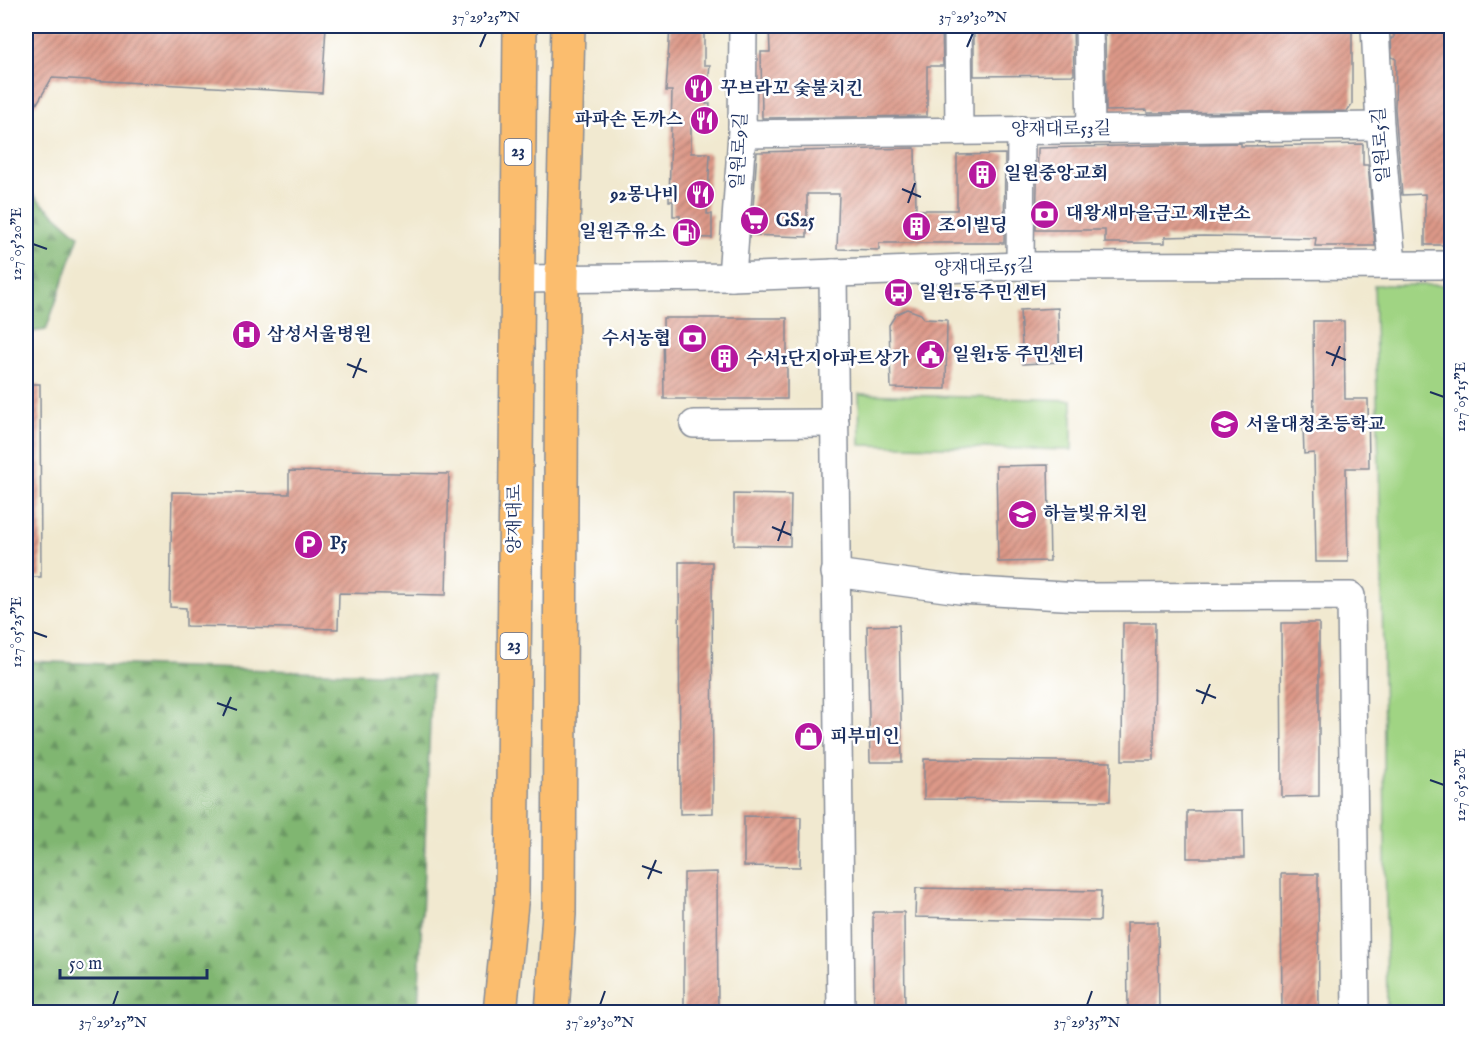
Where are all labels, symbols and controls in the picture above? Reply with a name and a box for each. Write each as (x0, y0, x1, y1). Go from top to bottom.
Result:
text: 37°29'25"N (452, 8, 520, 27)
text: 37°29'30"N (939, 8, 1007, 27)
restaurant icon: 꾸브라꼬 숯불치킨 (683, 73, 715, 105)
place label: 꾸브라꼬 숯불치킨 (720, 78, 863, 101)
restaurant icon: 파파손 돈까스 (688, 104, 720, 136)
street label: 일원로5길 (1368, 106, 1396, 184)
place label: 파파손 돈까스 (575, 109, 684, 132)
street label: 일원로9길 (726, 112, 754, 190)
street label: 양재대로53길 (1011, 118, 1111, 142)
road number: 23 (504, 139, 532, 165)
building icon: 일원중앙교회 (967, 158, 999, 190)
place label: 일원중앙교회 (1004, 163, 1108, 186)
restaurant icon: 92몽나비 (684, 179, 716, 211)
place label: 92몽나비 (610, 184, 679, 207)
bank icon: 대왕새마을금고 제1분소 (1029, 198, 1061, 230)
place label: 대왕새마을금고 제1분소 (1066, 203, 1251, 226)
supermarket icon: GS25 (739, 205, 771, 237)
text: 127°05'20"E (7, 207, 26, 281)
place label: GS25 (776, 210, 815, 233)
building icon: 조이빌딩 (901, 210, 933, 242)
place label: 조이빌딩 (938, 215, 1008, 238)
fuel station icon: 일원주유소 (671, 216, 703, 248)
place label: 일원주유소 (579, 221, 667, 244)
street label: 양재대로55길 (934, 255, 1034, 281)
bus stop icon: 일원1동주민센터 (882, 277, 914, 309)
place label: 일원1동주민센터 (919, 282, 1047, 305)
hospital icon: 삼성서울병원 (230, 319, 262, 351)
bank icon: 수서농협 (676, 323, 708, 355)
place label: 삼성서울병원 (267, 324, 371, 347)
place label: 수서농협 (601, 328, 671, 351)
public building icon: 일원1동 주민센터 (915, 339, 947, 371)
building icon: 수서1단지아파트상가 (709, 343, 741, 375)
place label: 일원1동 주민센터 (952, 344, 1084, 367)
place label: 수서1단지아파트상가 (746, 348, 910, 371)
text: 127°05'15"E (1451, 362, 1470, 432)
school or university icon: 서울대청초등학교 (1209, 409, 1241, 441)
place label: 서울대청초등학교 (1246, 414, 1386, 437)
street label: 양재대로 (504, 484, 527, 554)
school or university icon: 하늘빛유치원 (1006, 498, 1038, 530)
place label: 하늘빛유치원 (1043, 503, 1147, 526)
parking icon: P5 (293, 528, 325, 560)
place label: P5 (330, 533, 347, 556)
text: 127°05'25"E (7, 596, 26, 668)
road number: 23 (500, 633, 528, 659)
shop icon: 피부미인 (793, 721, 825, 753)
place label: 피부미인 (830, 726, 900, 749)
text: 127°05'20"E (1451, 748, 1470, 822)
scale bar (60, 942, 207, 980)
text: 50 m (69, 953, 102, 976)
text: 37°29'25"N (79, 1013, 147, 1032)
text: 37°29'30"N (566, 1013, 634, 1032)
text: 37°29'35"N (1054, 1013, 1120, 1032)

